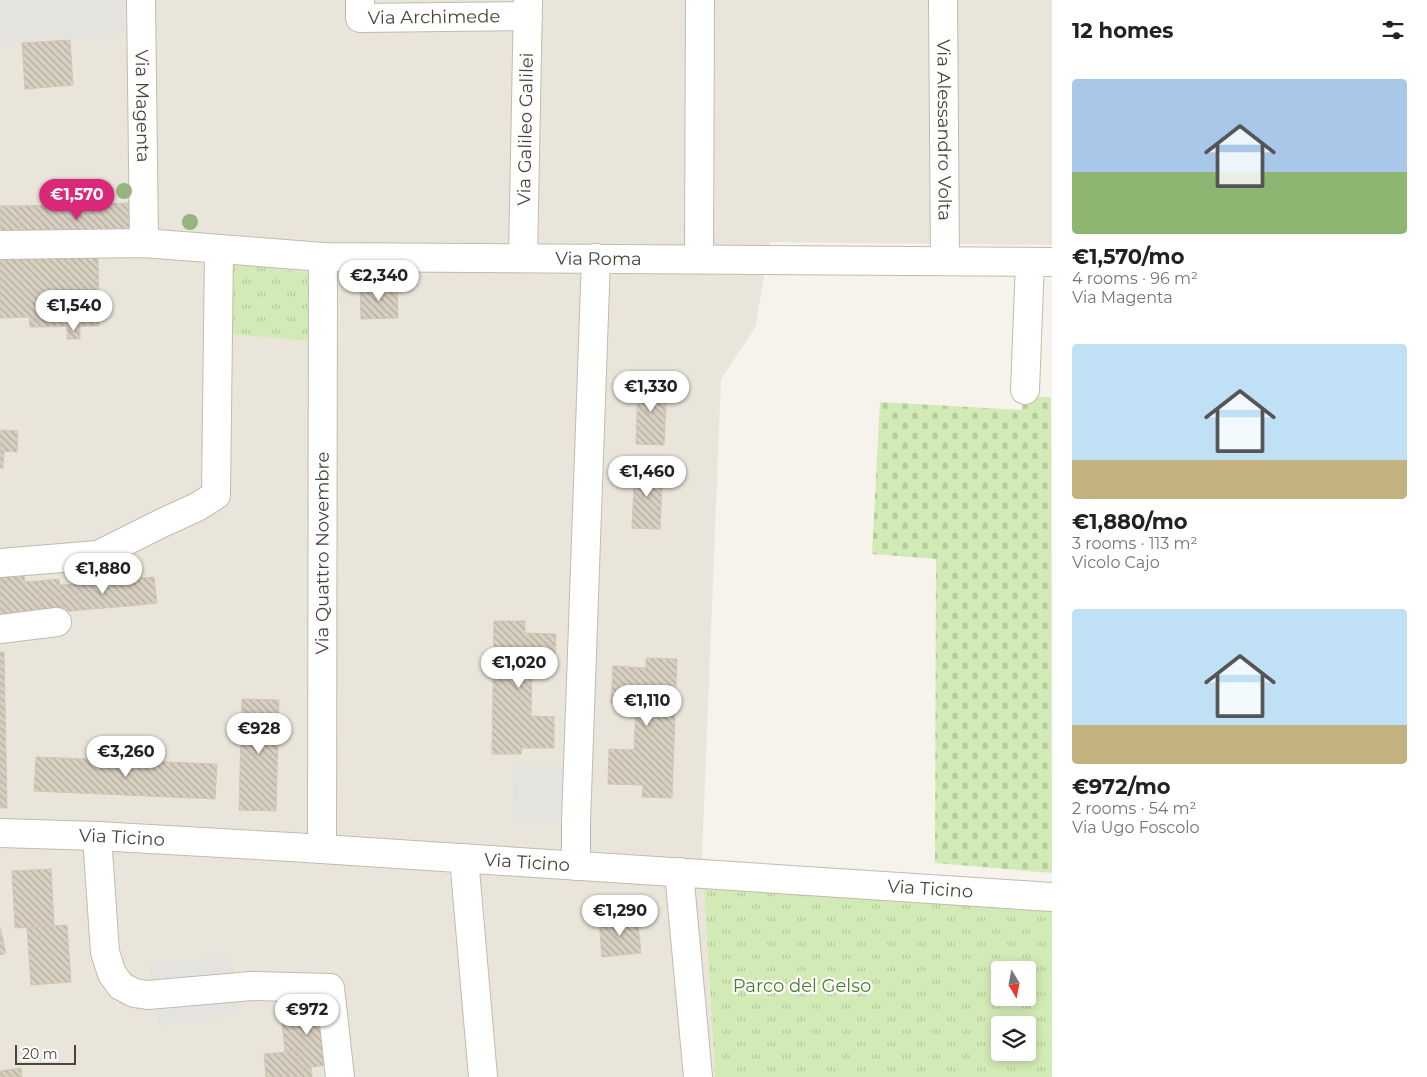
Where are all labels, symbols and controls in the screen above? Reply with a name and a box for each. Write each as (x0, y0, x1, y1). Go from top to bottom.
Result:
street label: Via Archimede (368, 5, 500, 29)
icon: filters (1379, 16, 1407, 44)
text: 12 homes (1072, 18, 1173, 43)
street label: Via Alessandro Volta (932, 39, 956, 221)
street label: Via Magenta (131, 49, 154, 163)
street label: Via Galileo Galilei (513, 52, 538, 206)
icon: home (1195, 111, 1285, 201)
pin: €1,570 (36, 178, 118, 221)
text: €1,570 (50, 185, 104, 204)
text: €1,570/mo (1072, 244, 1184, 269)
street label: Via Roma (555, 248, 642, 270)
pin: €2,340 (338, 260, 420, 302)
text: €2,340 (350, 266, 408, 285)
text: 4 rooms · 96 m² (1072, 269, 1198, 288)
text: Via Magenta (1072, 288, 1173, 307)
pin: €1,540 (33, 290, 115, 332)
text: €1,540 (46, 296, 102, 315)
pin: €1,330 (610, 370, 692, 413)
icon: home (1195, 376, 1285, 466)
text: €1,330 (624, 377, 678, 396)
street label: Via Quattro Novembre (311, 451, 334, 654)
pin: €1,460 (606, 456, 688, 498)
text: €1,460 (619, 462, 675, 481)
text: €1,880/mo (1072, 509, 1188, 534)
text: 3 rooms · 113 m² (1072, 534, 1197, 553)
pin: €1,880 (62, 552, 144, 595)
text: Vicolo Cajo (1072, 553, 1160, 572)
text: €1,880 (75, 559, 131, 578)
icon: home (1195, 641, 1285, 731)
pin: €1,020 (478, 646, 560, 689)
text: €1,020 (492, 653, 546, 672)
pin: €1,110 (606, 684, 688, 727)
text: €1,110 (624, 691, 670, 710)
pin: €928 (229, 712, 289, 755)
text: €928 (238, 719, 280, 738)
pin: €3,260 (85, 736, 167, 778)
text: €3,260 (97, 742, 155, 761)
text: €972/mo (1072, 774, 1171, 799)
text: 2 rooms · 54 m² (1072, 799, 1196, 818)
text: Via Ugo Foscolo (1072, 818, 1200, 837)
street label: Via Ticino (79, 824, 165, 851)
street label: Via Ticino (484, 849, 571, 876)
street label: Via Ticino (887, 875, 974, 903)
pin: €1,290 (579, 894, 661, 937)
text: €1,290 (593, 901, 647, 920)
north arrow (991, 961, 1036, 1006)
map controls (991, 961, 1036, 1061)
park label: Parco del Gelso (733, 975, 871, 997)
pin: €972 (277, 994, 337, 1036)
text: €972 (286, 1000, 328, 1019)
button: layers (991, 1016, 1036, 1061)
scale bar (15, 1042, 76, 1065)
text: 20 m (22, 1045, 58, 1063)

